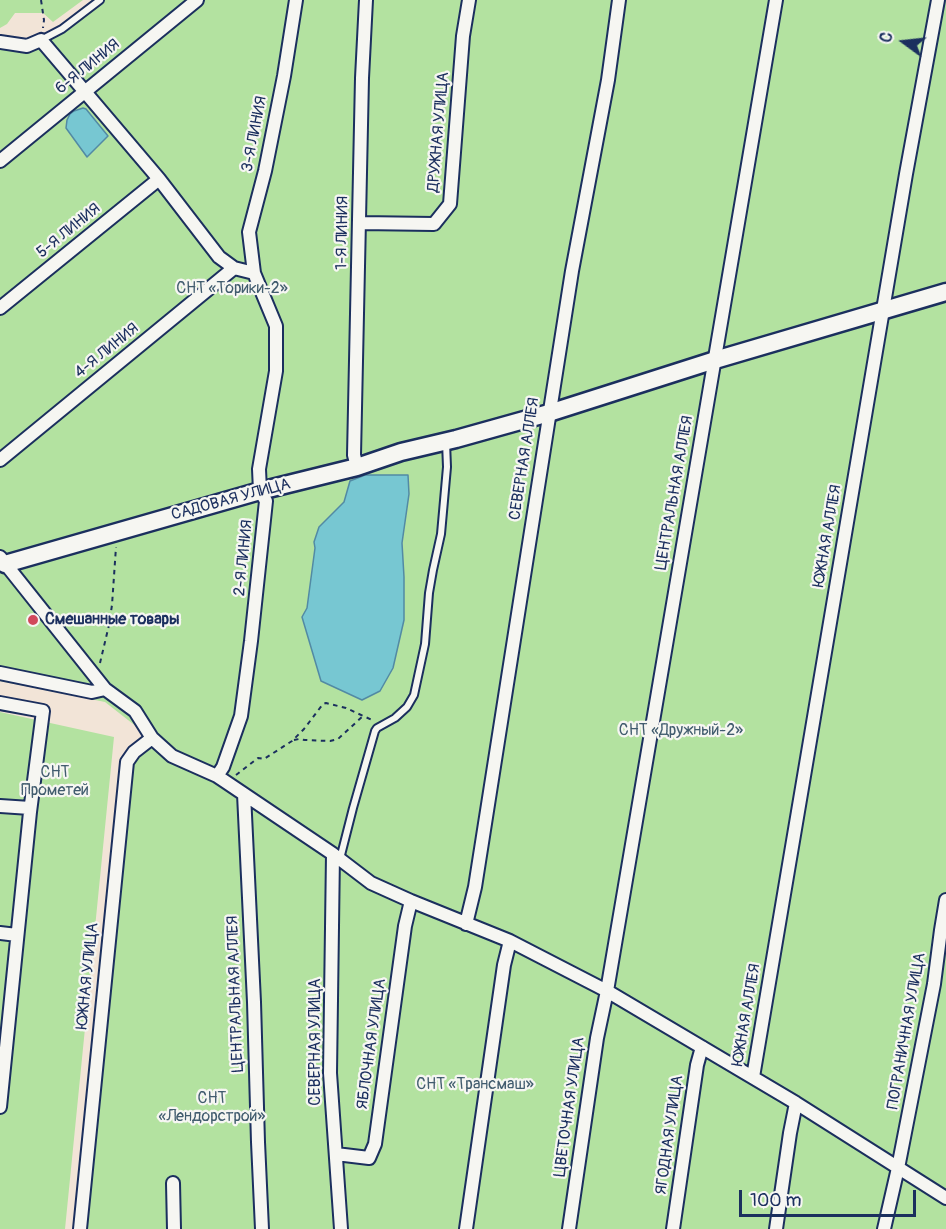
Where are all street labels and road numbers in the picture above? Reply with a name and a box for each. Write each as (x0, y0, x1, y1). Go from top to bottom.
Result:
street label: 6-Я ЛИНИЯ (52, 35, 124, 99)
street label: ДРУЖНАЯ УЛИЦА (424, 71, 454, 193)
street label: 3-Я ЛИНИЯ (238, 95, 272, 173)
street label: 1-Я ЛИНИЯ (333, 196, 353, 270)
street label: 5-Я ЛИНИЯ (33, 199, 105, 263)
street label: 4-Я ЛИНИЯ (71, 319, 143, 383)
street label: СЕВЕРНАЯ АЛЛЕЯ (506, 396, 544, 522)
street label: ЦЕНТРАЛЬНАЯ АЛЛЕЯ (652, 414, 698, 572)
street label: САДОВАЯ УЛИЦА (169, 475, 293, 525)
street label: ЮЖНАЯ АЛЛЕЯ (810, 483, 846, 589)
street label: 2-Я ЛИНИЯ (230, 519, 258, 597)
street label: ЦЕНТРАЛЬНАЯ АЛЛЕЯ (224, 915, 248, 1073)
street label: ЮЖНАЯ УЛИЦА (73, 922, 103, 1030)
street label: ПОГРАНИЧНАЯ УЛИЦА (884, 951, 930, 1111)
street label: ЮЖНАЯ АЛЛЕЯ (729, 962, 765, 1068)
street label: ЯБЛОЧНАЯ УЛИЦА (353, 977, 391, 1111)
street label: СЕВЕРНАЯ УЛИЦА (306, 978, 326, 1106)
street label: ЦВЕТОЧНАЯ УЛИЦА (551, 1036, 589, 1178)
street label: ЯГОДНАЯ УЛИЦА (652, 1074, 688, 1196)

